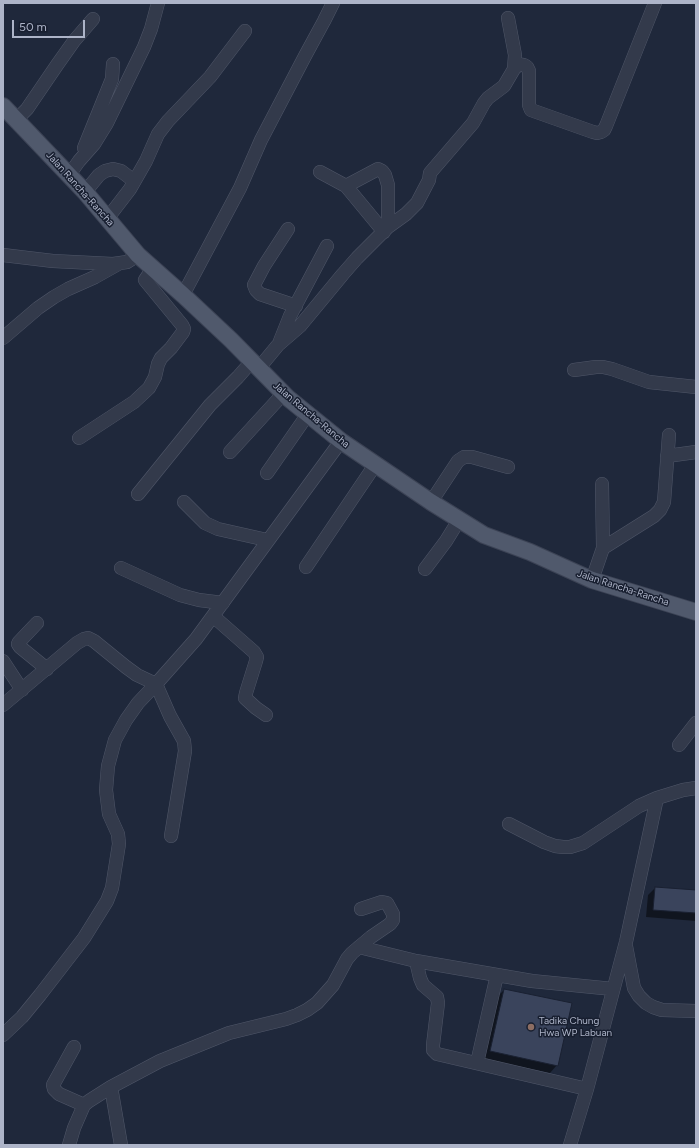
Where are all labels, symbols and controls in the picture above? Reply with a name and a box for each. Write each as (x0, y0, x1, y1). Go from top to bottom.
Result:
scale bar (14, 12, 87, 38)
text: 50 m (19, 20, 47, 34)
street label: Jalan Rancha-Rancha (43, 149, 117, 229)
street label: Jalan Rancha-Rancha (270, 380, 352, 450)
street label: Jalan Rancha-Rancha (576, 567, 670, 609)
place label: Tadika Chung Hwa WP Labuan (539, 1015, 612, 1038)
marker: Tadika Chung Hwa WP Labuan (526, 1022, 536, 1032)

